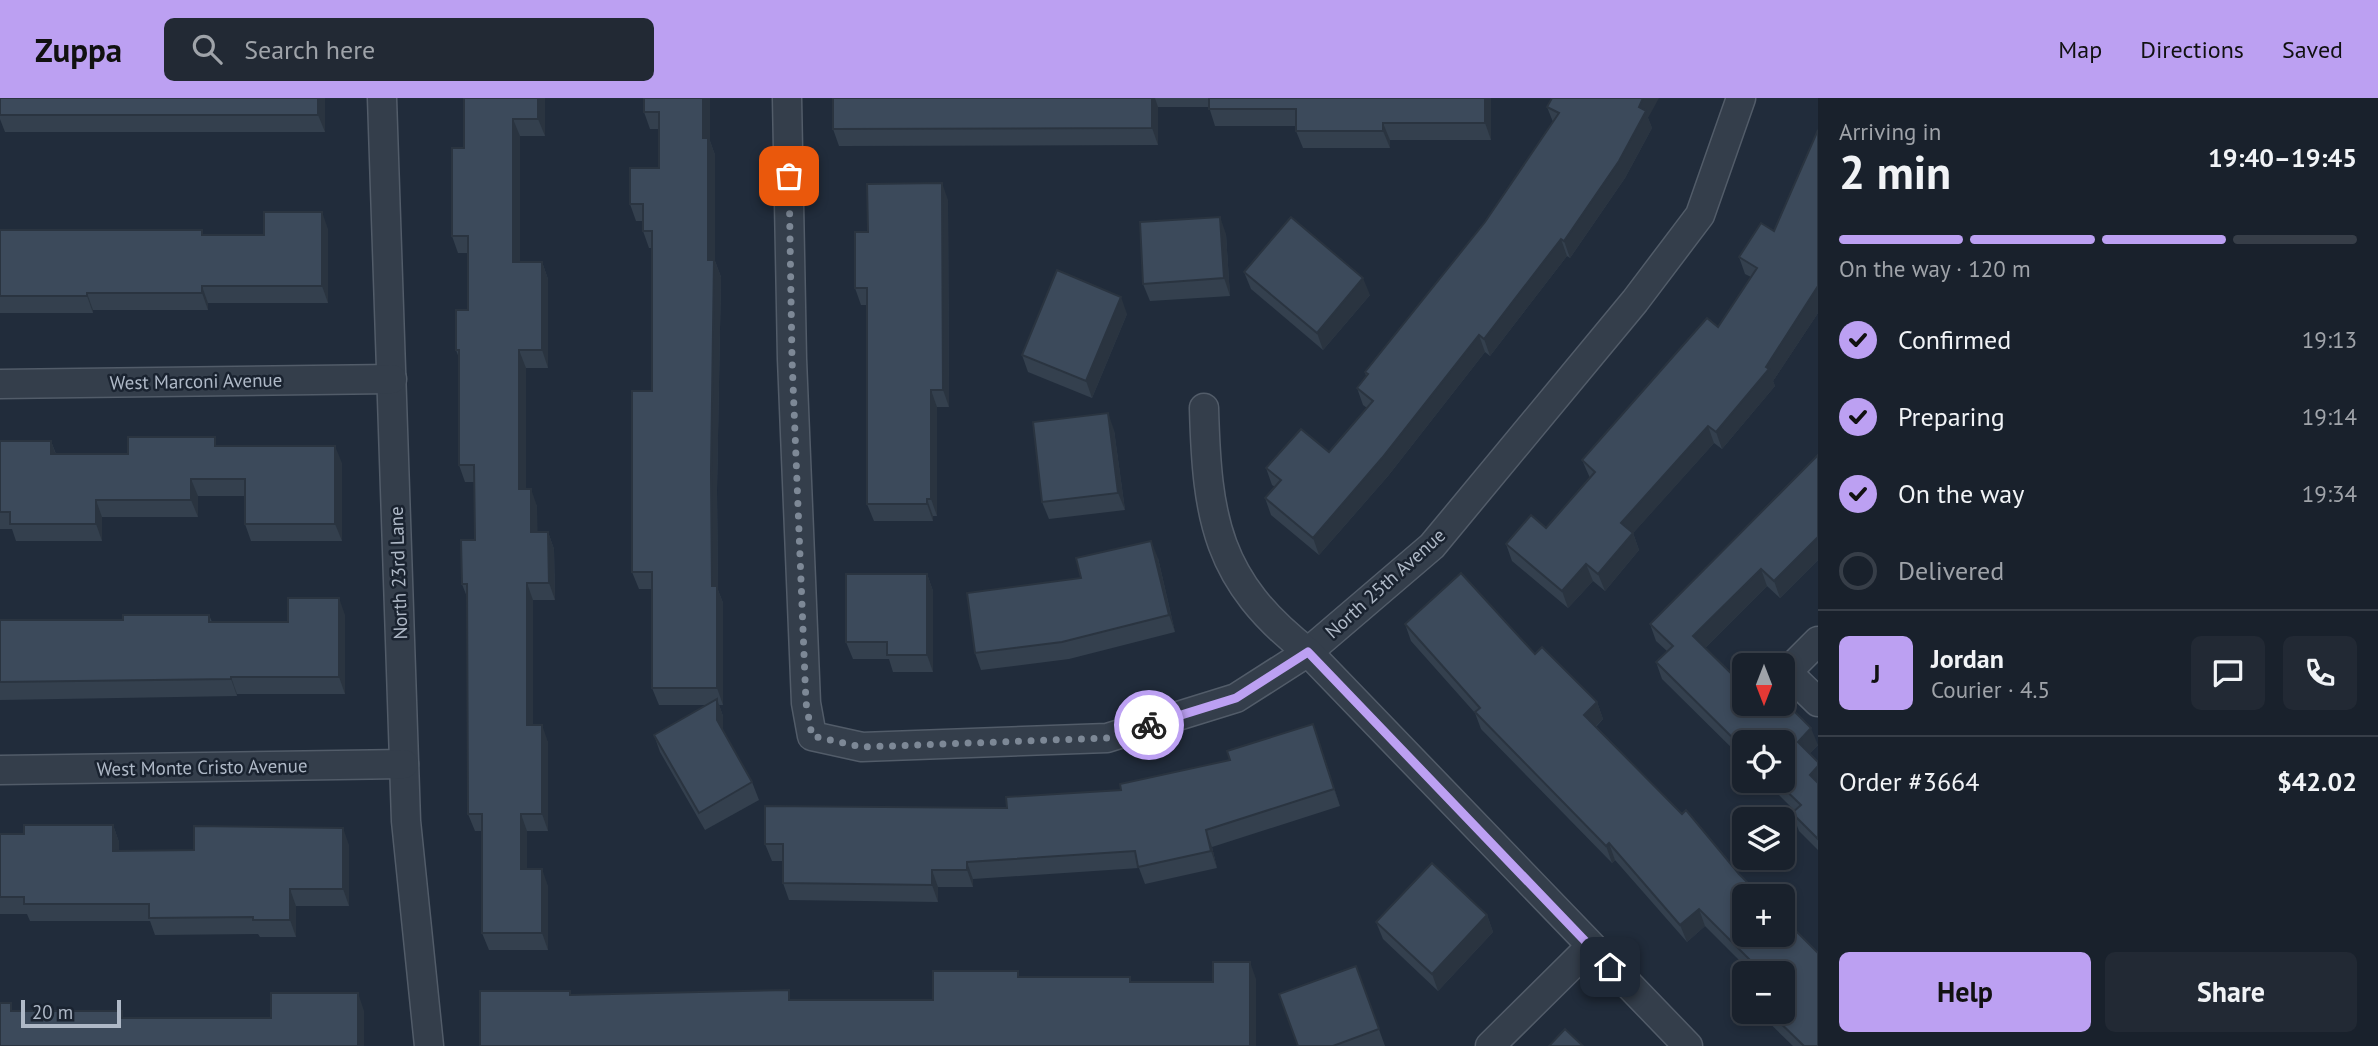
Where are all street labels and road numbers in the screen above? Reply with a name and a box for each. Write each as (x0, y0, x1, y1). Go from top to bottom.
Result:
street label: West Marconi Avenue (109, 367, 283, 395)
street label: North 23rd Lane (384, 506, 412, 640)
street label: North 25th Avenue (1320, 523, 1450, 643)
street label: West Monte Cristo Avenue (96, 753, 308, 781)

